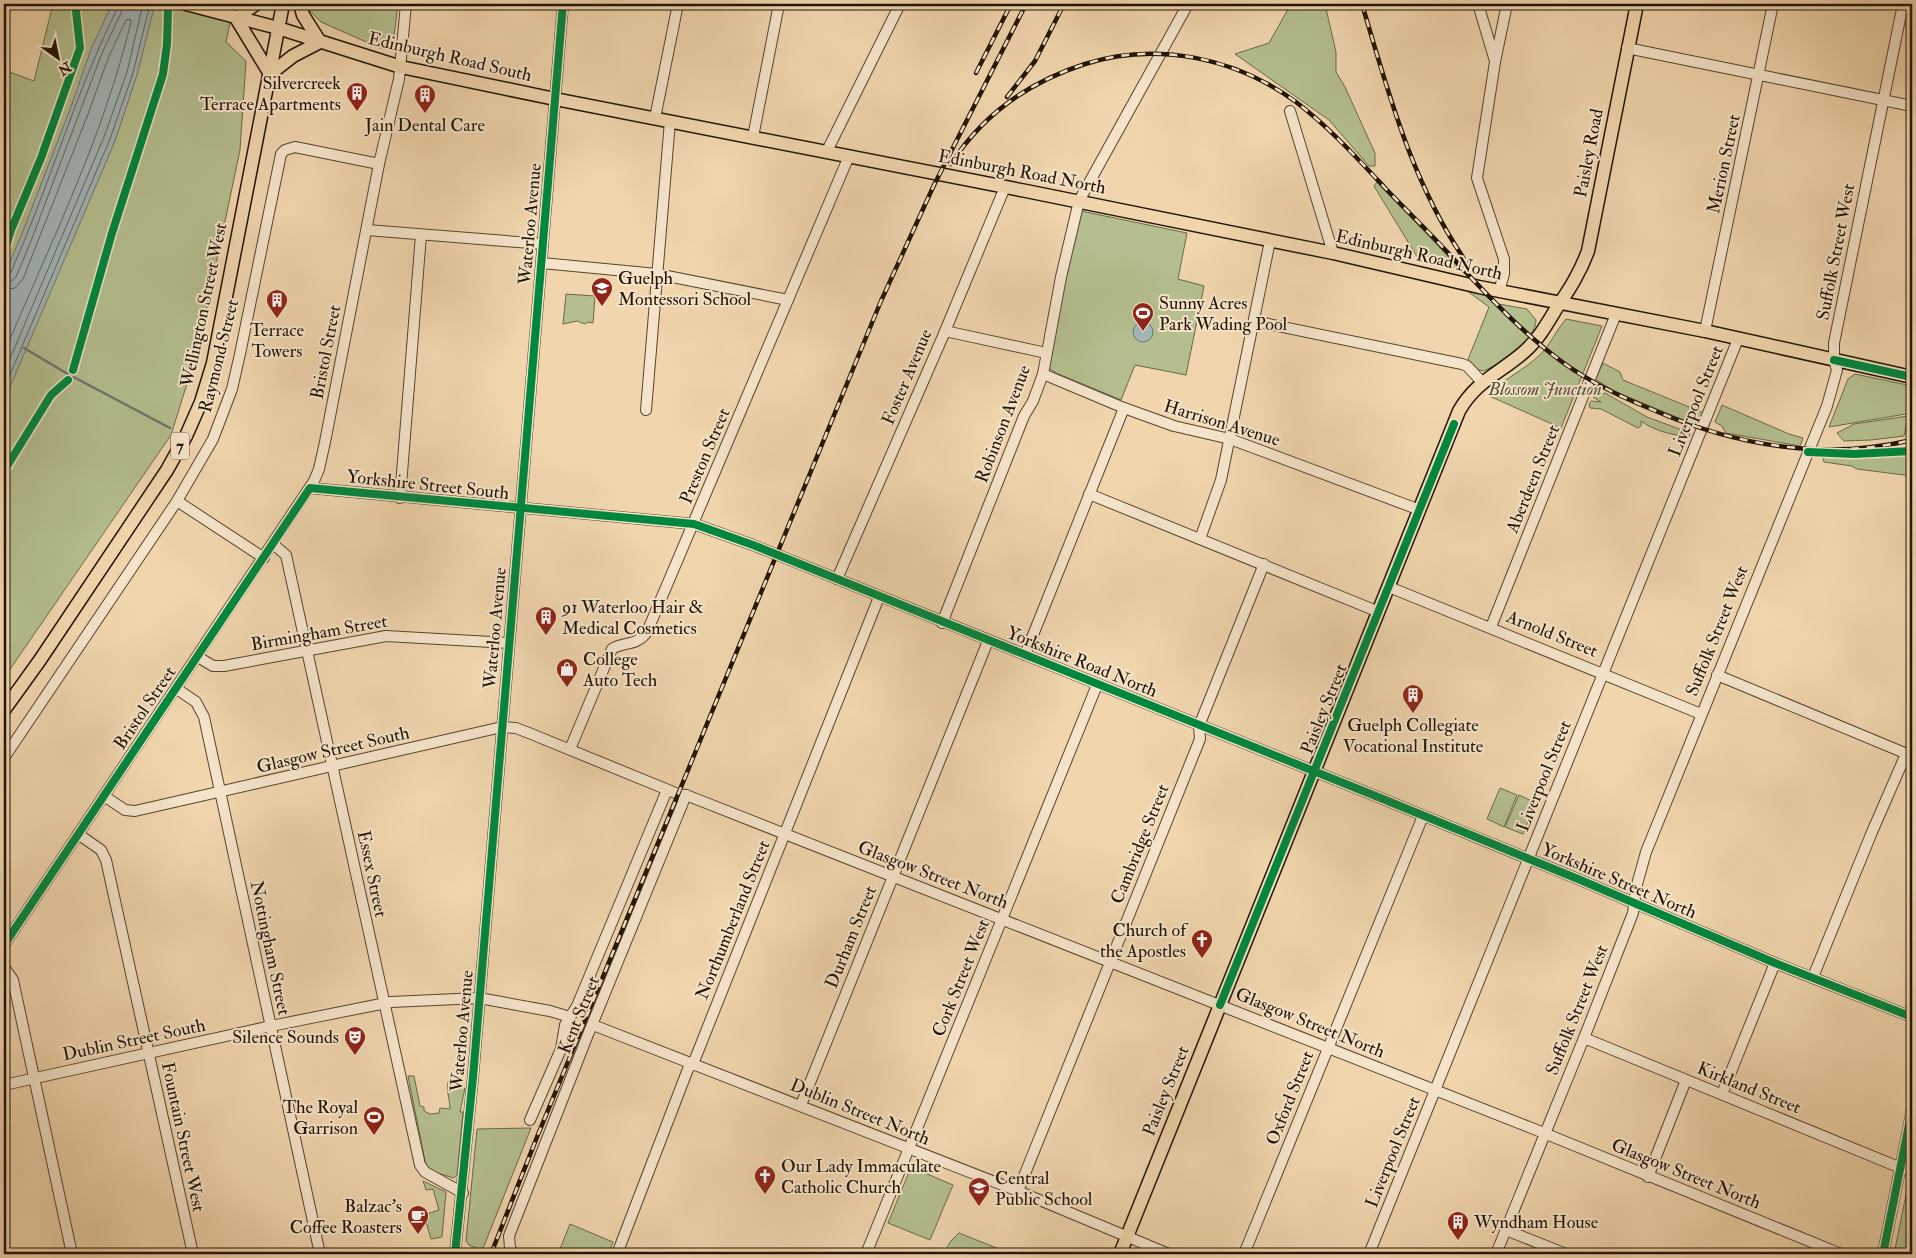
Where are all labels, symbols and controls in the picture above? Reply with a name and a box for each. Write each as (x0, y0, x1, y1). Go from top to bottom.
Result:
street label: Edinburgh Road South (366, 27, 535, 87)
north arrow (32, 32, 82, 82)
text: N (55, 57, 76, 79)
place label: Silvercreek Terrace Apartments (200, 72, 341, 116)
building icon: Silvercreek Terrace Apartments (345, 81, 369, 112)
building icon: Jain Dental Care (413, 83, 437, 114)
street label: Paisley Road (1569, 107, 1609, 199)
street label: Merion Street (1702, 112, 1746, 216)
place label: Jain Dental Care (364, 114, 485, 137)
street label: Edinburgh Road North (936, 144, 1108, 200)
street label: Waterloo Avenue (513, 162, 547, 287)
street label: Suffolk Street West (1811, 182, 1861, 322)
street label: Wellington Street West (175, 221, 233, 390)
street label: Edinburgh Road North (1333, 225, 1505, 285)
place label: Guelph Montessori School (618, 267, 752, 311)
school or university icon: Guelph Montessori School (590, 276, 614, 307)
building icon: Terrace Towers (265, 288, 289, 319)
place label: Sunny Acres Park Wading Pool (1159, 292, 1288, 336)
street label: Raymond Street (194, 297, 244, 415)
sports icon: Sunny Acres Park Wading Pool (1131, 301, 1155, 332)
street label: Bristol Street (306, 303, 346, 401)
place label: Terrace Towers (250, 319, 305, 363)
street label: Foster Avenue (877, 325, 938, 428)
street label: Liverpool Street (1663, 342, 1729, 460)
street label: Robinson Avenue (970, 361, 1036, 486)
park label: Blossom Junction (1487, 378, 1602, 401)
street label: Harrison Avenue (1161, 394, 1283, 452)
street label: Preston Street (675, 405, 735, 507)
street label: Aberdeen Street (1500, 421, 1565, 537)
road number: 7 (171, 432, 189, 460)
street label: Yorkshire Street South (346, 465, 511, 505)
street label: Suffolk Street West (1680, 562, 1754, 700)
street label: Waterloo Avenue (478, 566, 512, 691)
place label: 91 Waterloo Hair & Medical Cosmetics (560, 596, 704, 640)
building icon: 91 Waterloo Hair & Medical Cosmetics (534, 605, 558, 636)
street label: Arnold Street (1502, 605, 1601, 663)
street label: Birmingham Street (249, 610, 389, 656)
street label: Yorkshire Road North (1003, 621, 1161, 703)
place label: College Auto Tech (582, 648, 658, 692)
shop icon: College Auto Tech (555, 657, 579, 688)
street label: Paisley Street (1295, 660, 1353, 758)
street label: Bristol Street (109, 662, 181, 754)
building icon: Guelph Collegiate Vocational Institute (1401, 683, 1425, 714)
place label: Guelph Collegiate Vocational Institute (1343, 714, 1484, 758)
street label: Liverpool Street (1511, 717, 1577, 835)
street label: Glasgow Street South (254, 721, 412, 779)
street label: Cambridge Street (1106, 781, 1175, 907)
street label: Essex Street (352, 829, 392, 920)
street label: Glasgow Street North (855, 836, 1012, 914)
street label: Northumberland Street (691, 837, 776, 1003)
street label: Yorkshire Street North (1538, 838, 1701, 924)
street label: Nottingham Street (245, 879, 296, 1018)
street label: Durham Street (820, 882, 882, 992)
street label: Cork Street West (927, 916, 995, 1040)
place label: Church of the Apostles (1100, 919, 1189, 963)
church icon: Church of the Apostles (1190, 928, 1214, 959)
street label: Suffolk Street West (1540, 941, 1614, 1079)
street label: Waterloo Avenue (445, 969, 479, 1094)
street label: Kent Street (553, 973, 605, 1057)
street label: Glasgow Street North (1232, 983, 1389, 1064)
street label: Dublin Street South (60, 1014, 208, 1066)
theatre icon: Silence Sounds (343, 1025, 367, 1056)
place label: Silence Sounds (232, 1026, 339, 1049)
street label: Paisley Street (1137, 1042, 1195, 1140)
street label: Oxford Street (1261, 1047, 1319, 1149)
street label: Kirkland Street (1694, 1057, 1804, 1119)
street label: Fountain Street West (156, 1060, 210, 1214)
street label: Dublin Street North (787, 1073, 934, 1151)
street label: Liverpool Street (1360, 1093, 1426, 1211)
place label: The Royal Garrison (283, 1096, 358, 1140)
sports icon: The Royal Garrison (362, 1105, 386, 1136)
street label: Glasgow Street North (1608, 1134, 1765, 1215)
place label: Our Lady Immaculate Catholic Church (781, 1155, 941, 1199)
church icon: Our Lady Immaculate Catholic Church (753, 1164, 777, 1195)
place label: Central Public School (995, 1167, 1093, 1211)
school or university icon: Central Public School (967, 1176, 991, 1207)
place label: Balzac’s Coffee Roasters (290, 1195, 402, 1239)
cafe icon: Balzac’s Coffee Roasters (406, 1204, 430, 1235)
building icon: Wyndham House (1446, 1210, 1470, 1241)
place label: Wyndham House (1473, 1211, 1599, 1234)

